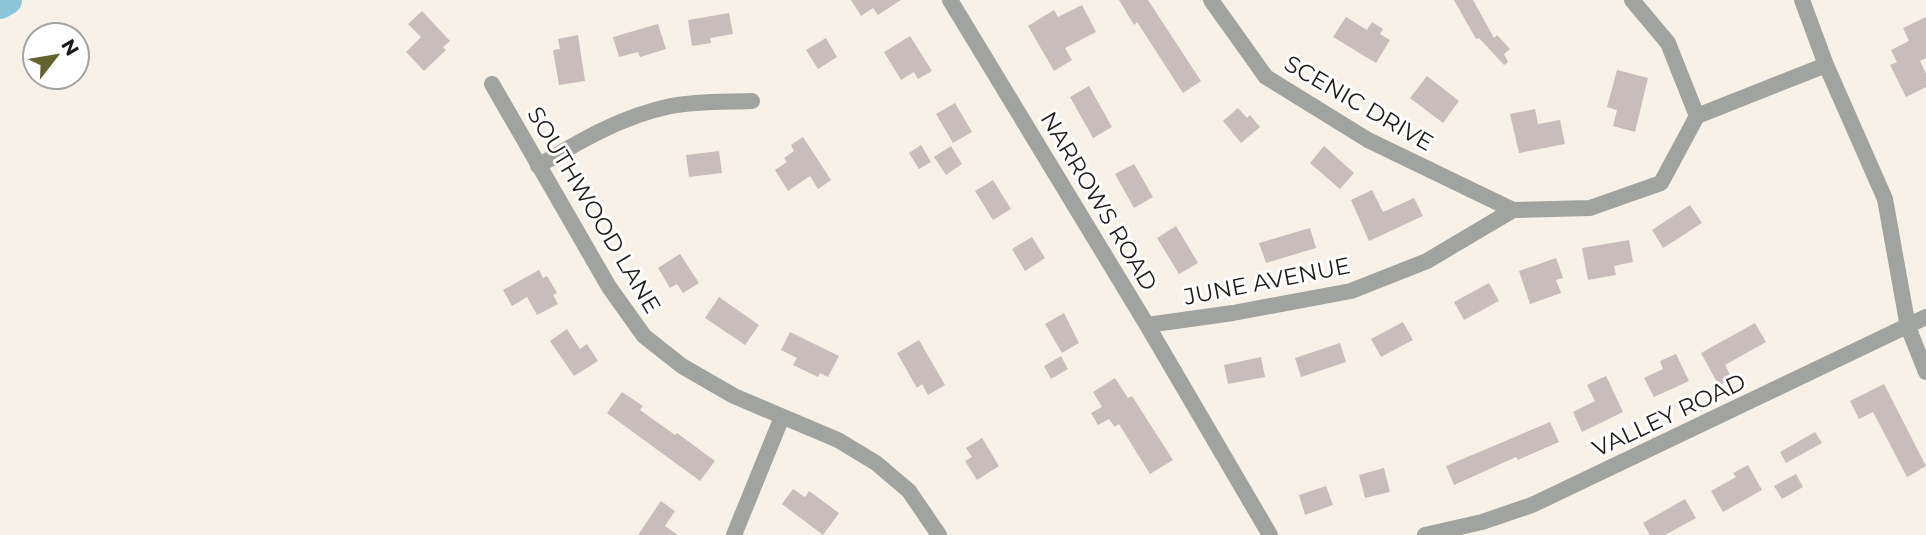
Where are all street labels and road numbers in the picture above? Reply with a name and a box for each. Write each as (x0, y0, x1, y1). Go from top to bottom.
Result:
street label: SCENIC DRIVE (1280, 49, 1438, 157)
street label: SOUTHWOOD LANE (521, 102, 667, 318)
street label: NARROWS ROAD (1035, 106, 1163, 296)
street label: JUNE AVENUE (1180, 251, 1353, 311)
street label: VALLEY ROAD (1588, 367, 1750, 463)

